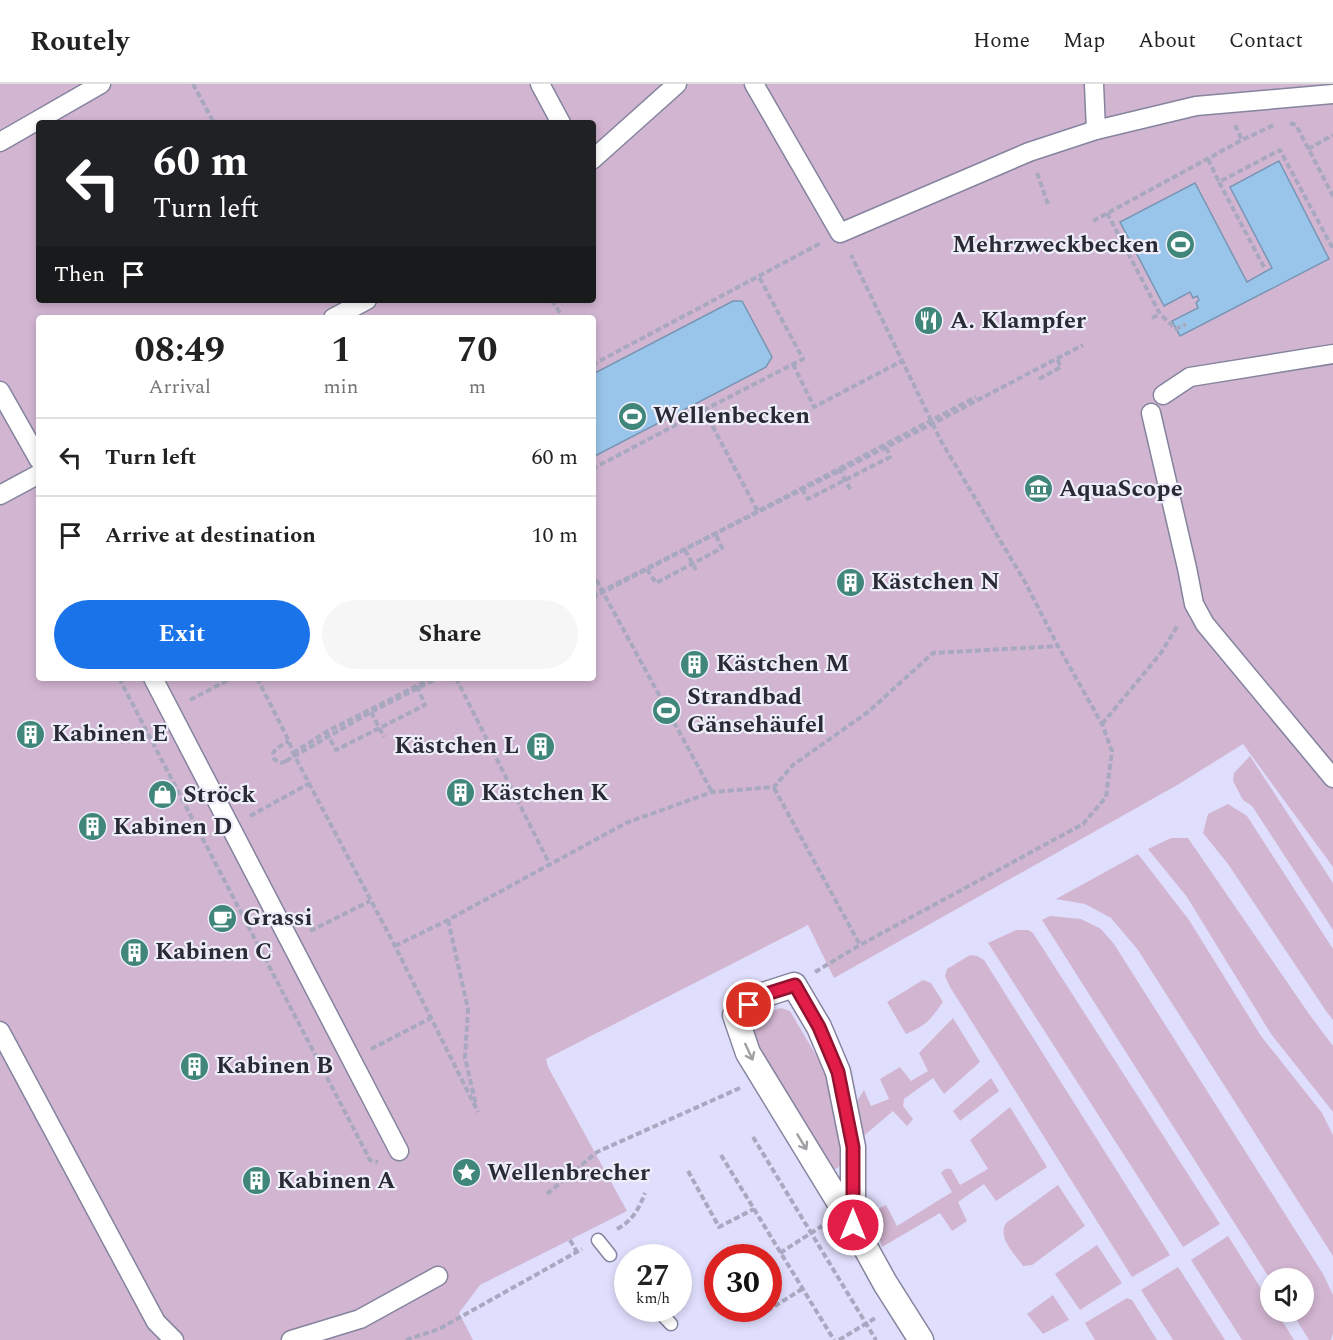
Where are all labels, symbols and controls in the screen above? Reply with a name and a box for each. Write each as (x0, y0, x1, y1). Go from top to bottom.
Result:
text: Routely (30, 20, 129, 63)
text: Home (973, 25, 1030, 57)
text: Map (1063, 25, 1105, 57)
text: About (1138, 25, 1196, 57)
text: Contact (1229, 25, 1303, 57)
text: 60 m (153, 131, 248, 194)
icon: left (54, 144, 132, 222)
text: Turn left (153, 188, 259, 230)
place label: Mehrzweckbecken (952, 227, 1159, 263)
sports icon: Mehrzweckbecken (1164, 229, 1196, 261)
text: Then (54, 258, 105, 291)
icon: arrive (117, 258, 150, 291)
place label: A. Klampfer (950, 303, 1087, 339)
restaurant icon: A. Klampfer (913, 305, 945, 337)
text: 08:49 (135, 323, 225, 378)
text: 1 (331, 323, 351, 378)
text: 70 (457, 323, 497, 378)
text: Arrival (149, 372, 211, 402)
text: min (324, 372, 359, 402)
text: m (469, 372, 486, 402)
place label: Wellenbecken (653, 398, 810, 434)
sports icon: Wellenbecken (616, 400, 648, 432)
icon: left (54, 441, 87, 474)
text: Turn left (105, 441, 197, 474)
text: 60 m (532, 441, 578, 474)
place label: AquaScope (1059, 471, 1183, 507)
museum icon: AquaScope (1022, 473, 1054, 505)
icon: arrive (54, 519, 87, 552)
text: Arrive at destination (105, 519, 316, 552)
text: 10 m (532, 519, 578, 552)
place label: Kästchen N (871, 564, 1000, 600)
building icon: Kästchen N (834, 566, 866, 598)
button: Exit (54, 600, 310, 669)
button: Share (322, 600, 578, 669)
place label: Kästchen M (716, 646, 849, 682)
building icon: Kästchen M (679, 648, 711, 680)
place label: Strandbad Gänsehäufel (687, 679, 825, 743)
sports icon: Strandbad Gänsehäufel (650, 695, 682, 727)
place label: Kabinen E (52, 716, 168, 752)
building icon: Kabinen E (15, 718, 47, 750)
place label: Kästchen L (394, 728, 519, 764)
building icon: Kästchen L (524, 730, 556, 762)
place label: Kästchen K (481, 775, 609, 811)
place label: Ströck (183, 777, 256, 813)
building icon: Kästchen K (444, 777, 476, 809)
shop icon: Ströck (146, 779, 178, 811)
place label: Kabinen D (113, 809, 232, 845)
building icon: Kabinen D (76, 811, 108, 843)
place label: Grassi (243, 900, 313, 936)
cafe icon: Grassi (206, 902, 238, 934)
place label: Kabinen C (155, 934, 272, 970)
building icon: Kabinen C (118, 936, 150, 968)
pin (723, 979, 774, 1030)
icon: arrive (732, 988, 765, 1021)
one-way arrow (743, 1042, 755, 1060)
place label: Kabinen B (216, 1048, 333, 1084)
building icon: Kabinen B (179, 1050, 211, 1082)
one-way arrow (796, 1133, 808, 1150)
place label: Wellenbrecher (487, 1155, 651, 1191)
place icon: Wellenbrecher (450, 1157, 482, 1189)
place label: Kabinen A (277, 1163, 396, 1199)
building icon: Kabinen A (240, 1165, 272, 1197)
position arrow (821, 1193, 885, 1257)
speed limit sign: 30 (704, 1244, 782, 1322)
text: 27 (636, 1253, 670, 1299)
map controls (1260, 1268, 1314, 1322)
button: sound (1260, 1268, 1314, 1322)
text: km/h (636, 1287, 670, 1310)

